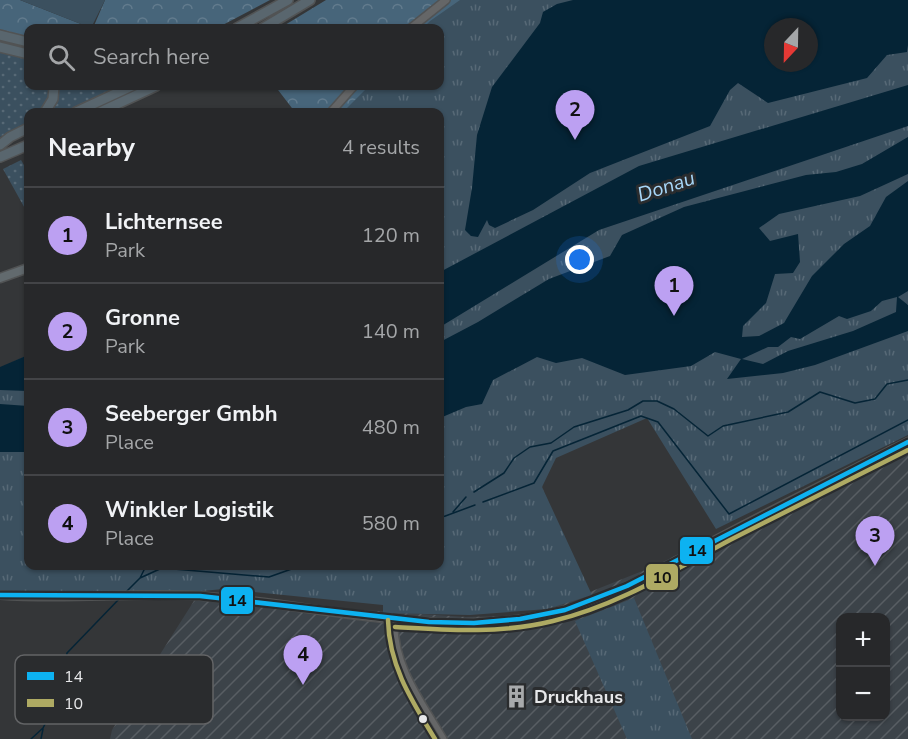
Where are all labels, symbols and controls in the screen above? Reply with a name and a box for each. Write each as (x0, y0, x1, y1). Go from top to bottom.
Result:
north arrow (764, 18, 818, 72)
search box (24, 24, 444, 90)
icon: search (45, 41, 78, 74)
text: Search here (93, 42, 210, 72)
pin: 2 (556, 90, 594, 140)
text: Nearby (48, 130, 135, 165)
text: 4 results (342, 134, 420, 161)
water label: Donau (634, 164, 698, 208)
text: Lichternsee (105, 207, 223, 237)
text: 1 (62, 222, 74, 249)
text: 120 m (362, 222, 420, 249)
text: Park (105, 237, 145, 264)
your location (565, 245, 594, 274)
pin: 1 (654, 266, 694, 316)
text: Gronne (105, 303, 180, 333)
text: 2 (62, 318, 74, 345)
text: 140 m (362, 318, 420, 345)
text: Park (105, 333, 145, 360)
text: Seeberger Gmbh (105, 399, 278, 429)
text: 3 (62, 414, 74, 441)
text: 480 m (362, 414, 420, 441)
text: Place (105, 429, 154, 456)
text: Winkler Logistik (105, 495, 273, 525)
text: 4 (62, 510, 74, 537)
text: 580 m (362, 510, 420, 537)
pin: 3 (856, 516, 894, 566)
text: Place (105, 525, 154, 552)
line badge: 14 (679, 536, 714, 565)
text: 14 (687, 540, 707, 562)
line badge: 10 (645, 563, 679, 591)
text: 10 (652, 567, 672, 589)
line badge: 14 (220, 586, 254, 615)
text: 14 (227, 590, 247, 612)
map controls (836, 613, 890, 721)
button: + (836, 613, 890, 667)
pin: 4 (284, 636, 322, 685)
legend (15, 655, 213, 724)
text: 14 (64, 666, 84, 688)
button: − (836, 667, 890, 721)
building icon: Druckhaus (503, 684, 529, 710)
place label: Druckhaus (534, 685, 623, 709)
text: 10 (64, 693, 83, 715)
unlabelled marker (417, 713, 429, 725)

